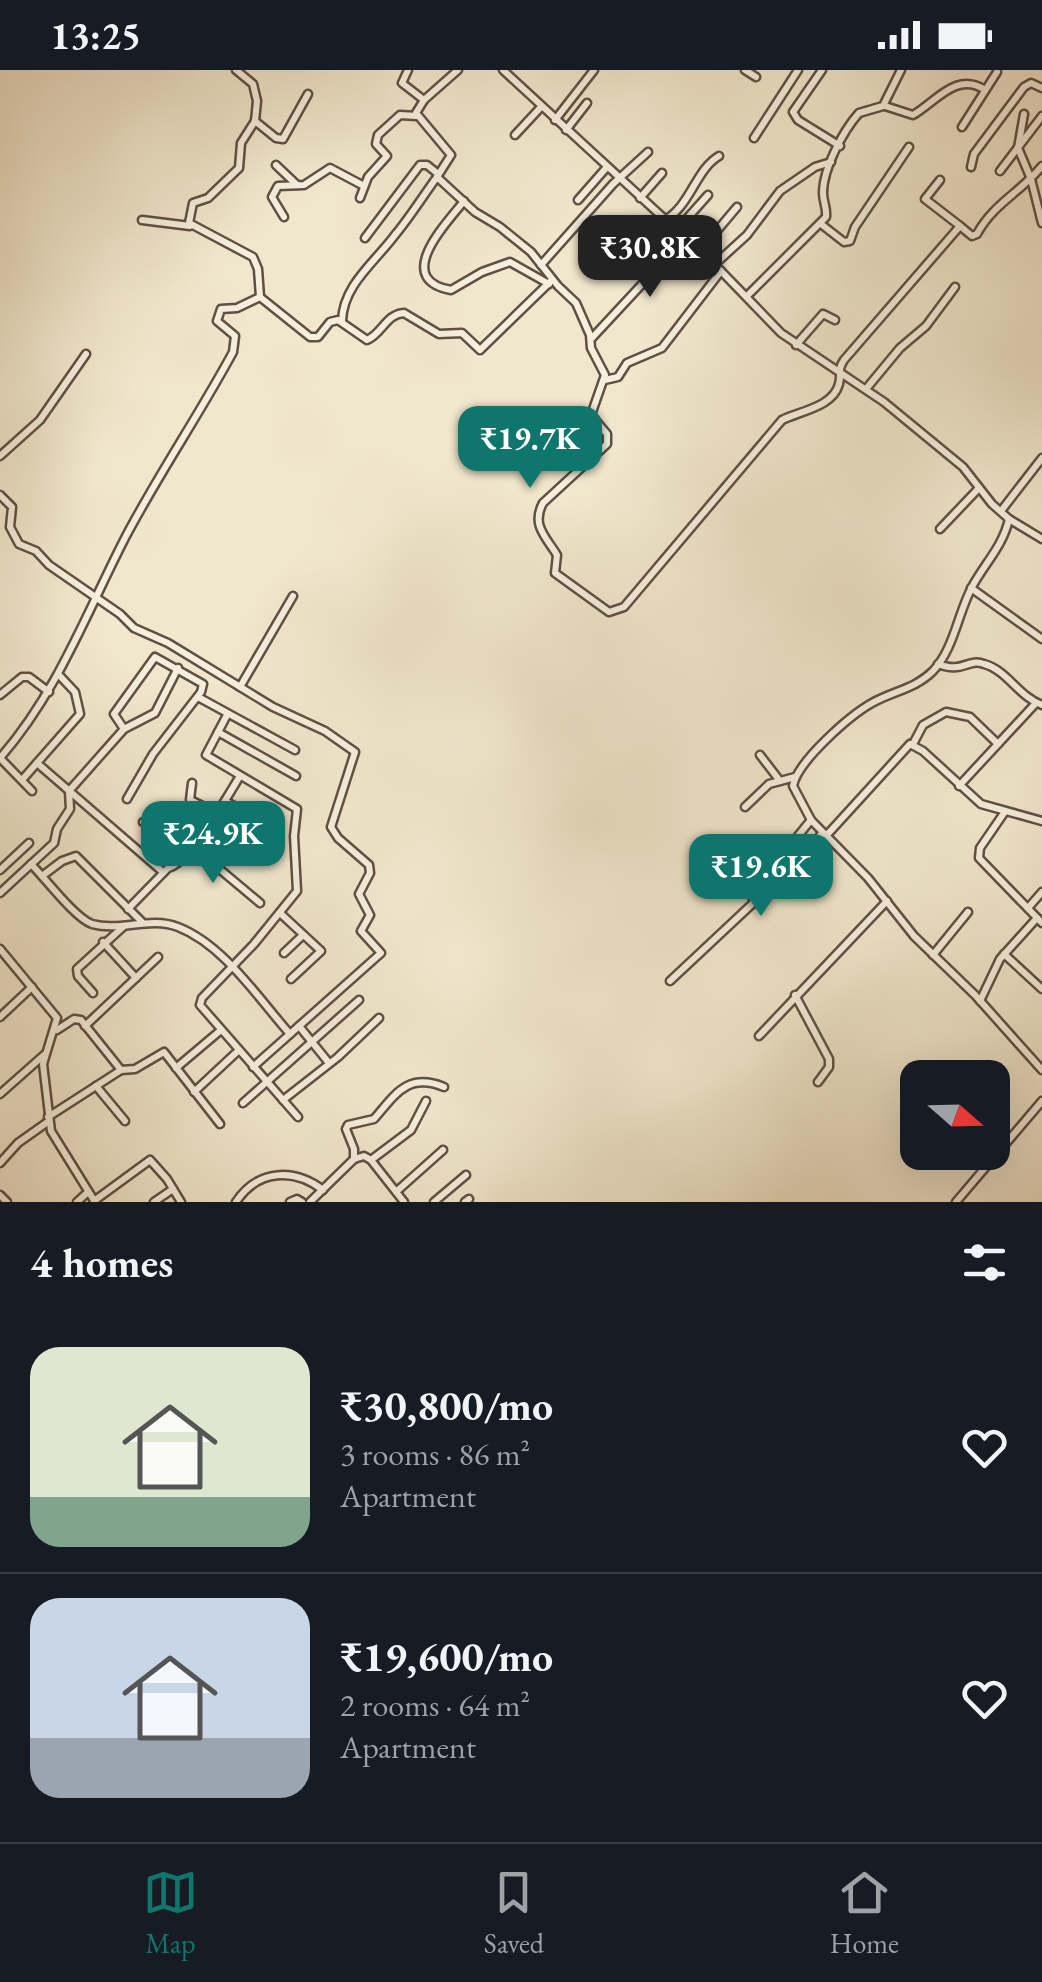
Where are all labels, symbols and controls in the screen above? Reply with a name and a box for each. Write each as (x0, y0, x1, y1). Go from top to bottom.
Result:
text: 13:25 (50, 11, 141, 60)
pin: ₹30.8K (569, 215, 731, 300)
text: ₹30.8K (600, 226, 700, 268)
pin: ₹19.7K (449, 406, 611, 491)
text: ₹19.7K (480, 417, 580, 459)
pin: ₹24.9K (132, 801, 294, 886)
text: ₹24.9K (163, 812, 263, 854)
pin: ₹19.6K (680, 834, 842, 919)
text: ₹19.6K (711, 845, 811, 887)
north arrow (900, 1060, 1010, 1170)
map controls (900, 1060, 1010, 1170)
text: 4 homes (30, 1235, 173, 1290)
icon: filters (957, 1235, 1012, 1290)
text: ₹30,800/mo (340, 1378, 553, 1433)
icon: home (110, 1387, 230, 1507)
icon: heart (957, 1420, 1012, 1475)
text: 3 rooms · 86 m² (340, 1433, 530, 1475)
text: Apartment (340, 1475, 476, 1517)
text: ₹19,600/mo (340, 1629, 553, 1684)
icon: home (110, 1638, 230, 1758)
icon: heart (957, 1671, 1012, 1726)
text: 2 rooms · 64 m² (340, 1684, 530, 1726)
text: Apartment (340, 1726, 476, 1768)
tab: Map (143, 1865, 198, 1961)
tab: Saved (484, 1865, 544, 1961)
tab: Home (830, 1865, 899, 1961)

